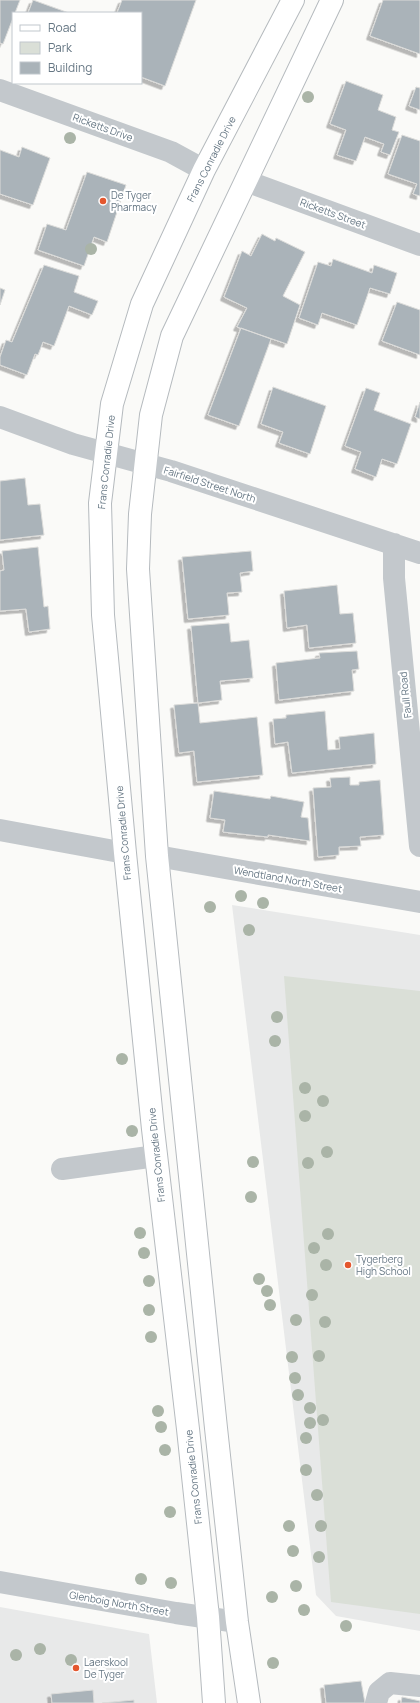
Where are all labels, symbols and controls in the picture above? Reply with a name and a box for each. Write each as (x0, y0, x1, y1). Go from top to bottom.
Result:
legend (12, 12, 142, 84)
text: Road (48, 19, 76, 36)
text: Park (48, 39, 73, 56)
text: Building (48, 59, 92, 76)
street label: Ricketts Drive (71, 110, 135, 144)
street label: Frans Conradie Drive (183, 114, 239, 204)
place label: De Tyger Pharmacy (111, 188, 158, 214)
street label: Ricketts Street (298, 195, 368, 231)
marker: De Tyger Pharmacy (98, 196, 108, 206)
street label: Frans Conradie Drive (94, 414, 118, 510)
street label: Fairfield Street North (162, 462, 258, 506)
street label: Faull Road (396, 671, 414, 719)
street label: Frans Conradie Drive (112, 785, 134, 881)
street label: Wendtland North Street (233, 863, 343, 895)
street label: Frans Conradie Drive (144, 1107, 168, 1203)
place label: Tygerberg High School (356, 1252, 411, 1278)
marker: Tygerberg High School (343, 1260, 353, 1270)
street label: Frans Conradie Drive (181, 1429, 205, 1525)
street label: Glenboig North Street (68, 1587, 170, 1619)
place label: Laerskool De Tyger (84, 1655, 128, 1681)
marker: Laerskool De Tyger (71, 1663, 81, 1673)

